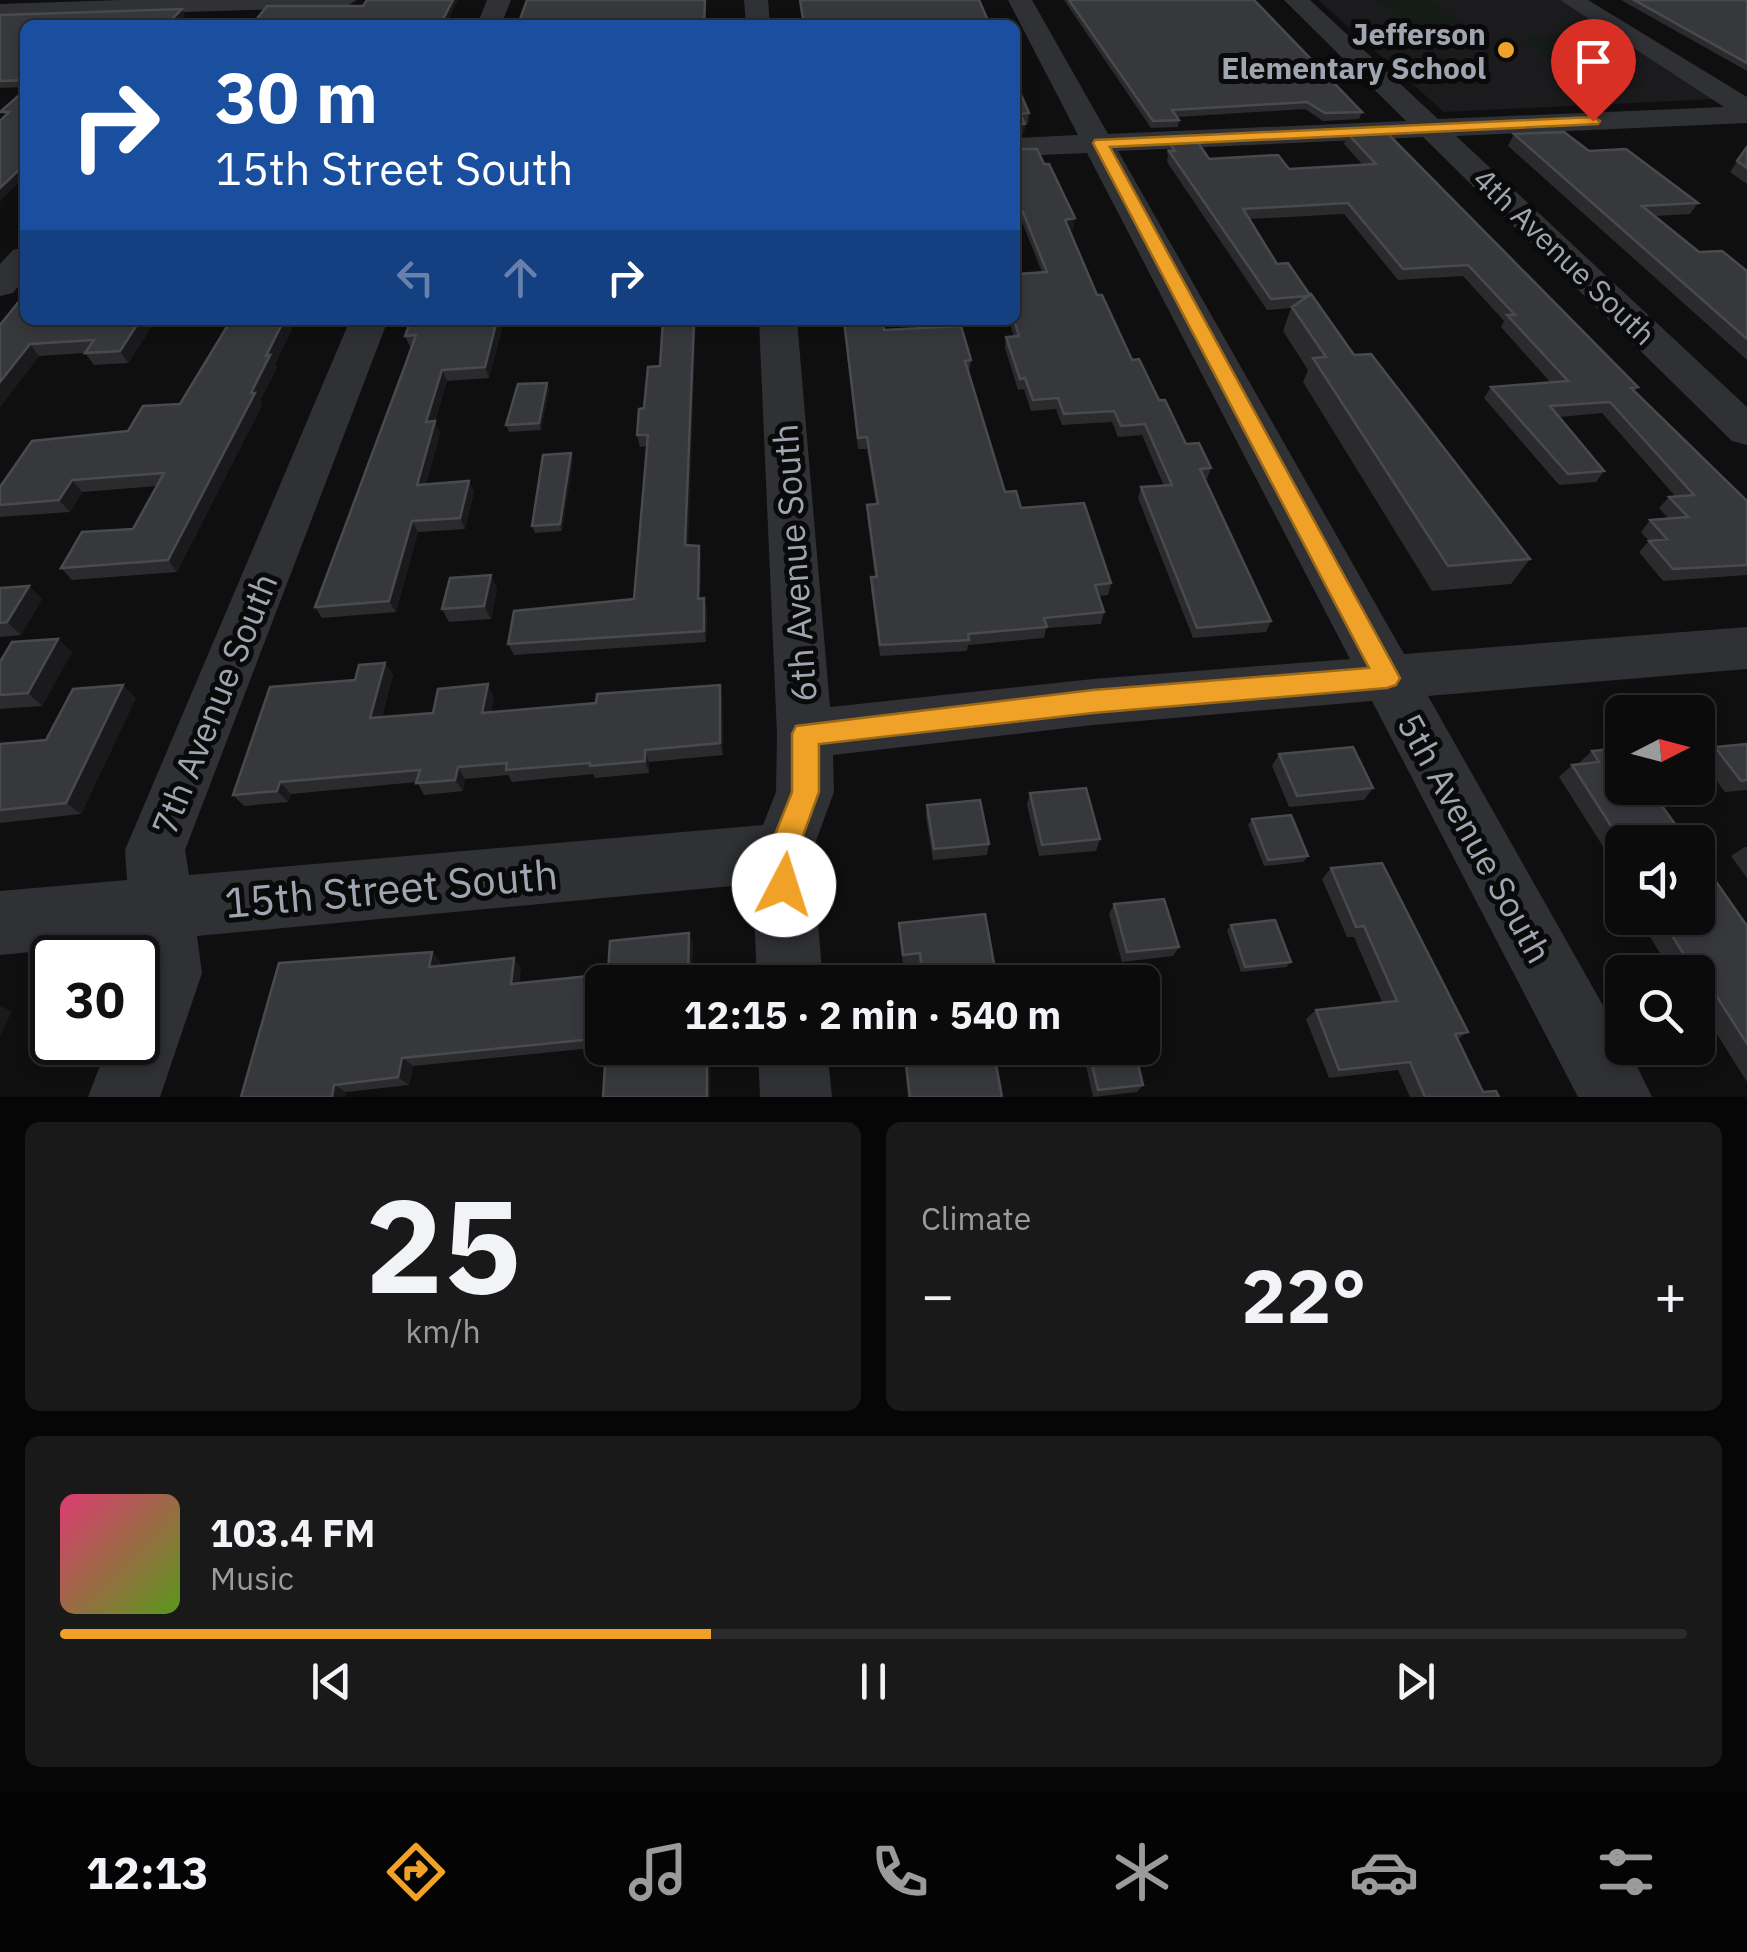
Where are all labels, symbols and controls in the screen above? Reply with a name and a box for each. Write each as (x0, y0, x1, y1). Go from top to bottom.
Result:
place label: Jefferson Elementary School (1221, 14, 1486, 87)
pin (1551, 19, 1636, 122)
icon: arrive (1566, 34, 1621, 89)
marker: Jefferson Elementary School (1495, 39, 1517, 61)
text: 30 m (215, 51, 378, 142)
icon: right (50, 60, 180, 190)
text: 15th Street South (215, 139, 573, 197)
street label: 4th Avenue South (1466, 159, 1664, 353)
icon: left (388, 250, 443, 305)
icon: ahead (493, 250, 548, 305)
icon: right (598, 250, 653, 305)
street label: 6th Avenue South (761, 422, 827, 704)
street label: 7th Avenue South (141, 566, 287, 842)
north arrow (1605, 695, 1715, 805)
map controls (1605, 695, 1715, 1065)
street label: 5th Avenue South (1387, 705, 1563, 971)
button: sound (1605, 825, 1715, 935)
position arrow (732, 833, 836, 937)
street label: 15th Street South (222, 846, 560, 930)
speed limit sign: 30 (30, 935, 160, 1065)
button: search (1605, 955, 1715, 1065)
text: 12:15 · 2 min · 540 m (684, 990, 1061, 1039)
text: 25 (365, 1160, 521, 1329)
text: Climate (921, 1197, 1031, 1239)
text: 22° (1241, 1246, 1367, 1344)
text: − (921, 1259, 954, 1330)
text: + (1654, 1259, 1687, 1330)
text: km/h (405, 1310, 481, 1352)
text: 103.4 FM (210, 1508, 375, 1557)
text: Music (210, 1557, 294, 1599)
icon: previous (304, 1654, 359, 1709)
icon: pause (846, 1654, 901, 1709)
icon: next (1388, 1654, 1443, 1709)
icon: directions (381, 1837, 451, 1907)
icon: music (623, 1837, 693, 1907)
icon: phone (865, 1837, 935, 1907)
icon: climate (1107, 1837, 1177, 1907)
icon: car (1349, 1837, 1419, 1907)
icon: filters (1591, 1837, 1661, 1907)
text: 12:13 (86, 1843, 209, 1901)

